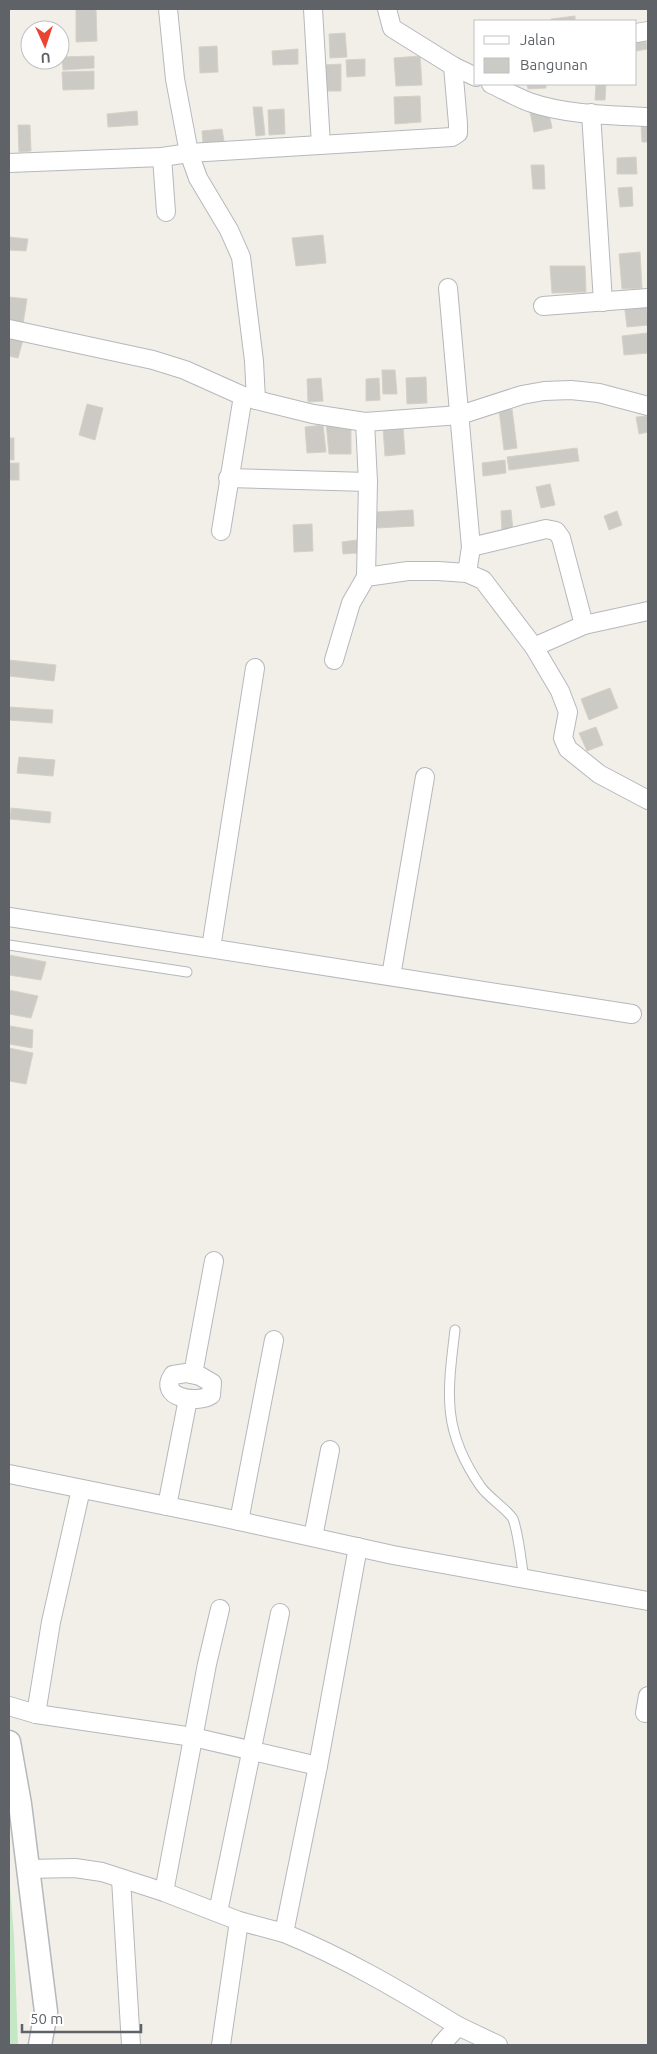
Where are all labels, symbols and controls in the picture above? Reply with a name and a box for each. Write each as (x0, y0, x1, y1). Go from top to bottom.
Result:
north arrow (20, 20, 70, 70)
legend (474, 20, 637, 85)
text: Jalan (520, 31, 555, 48)
text: U (40, 50, 51, 66)
text: Bangunan (520, 56, 588, 73)
scale bar (22, 2002, 141, 2034)
text: 50 m (30, 2010, 63, 2027)

